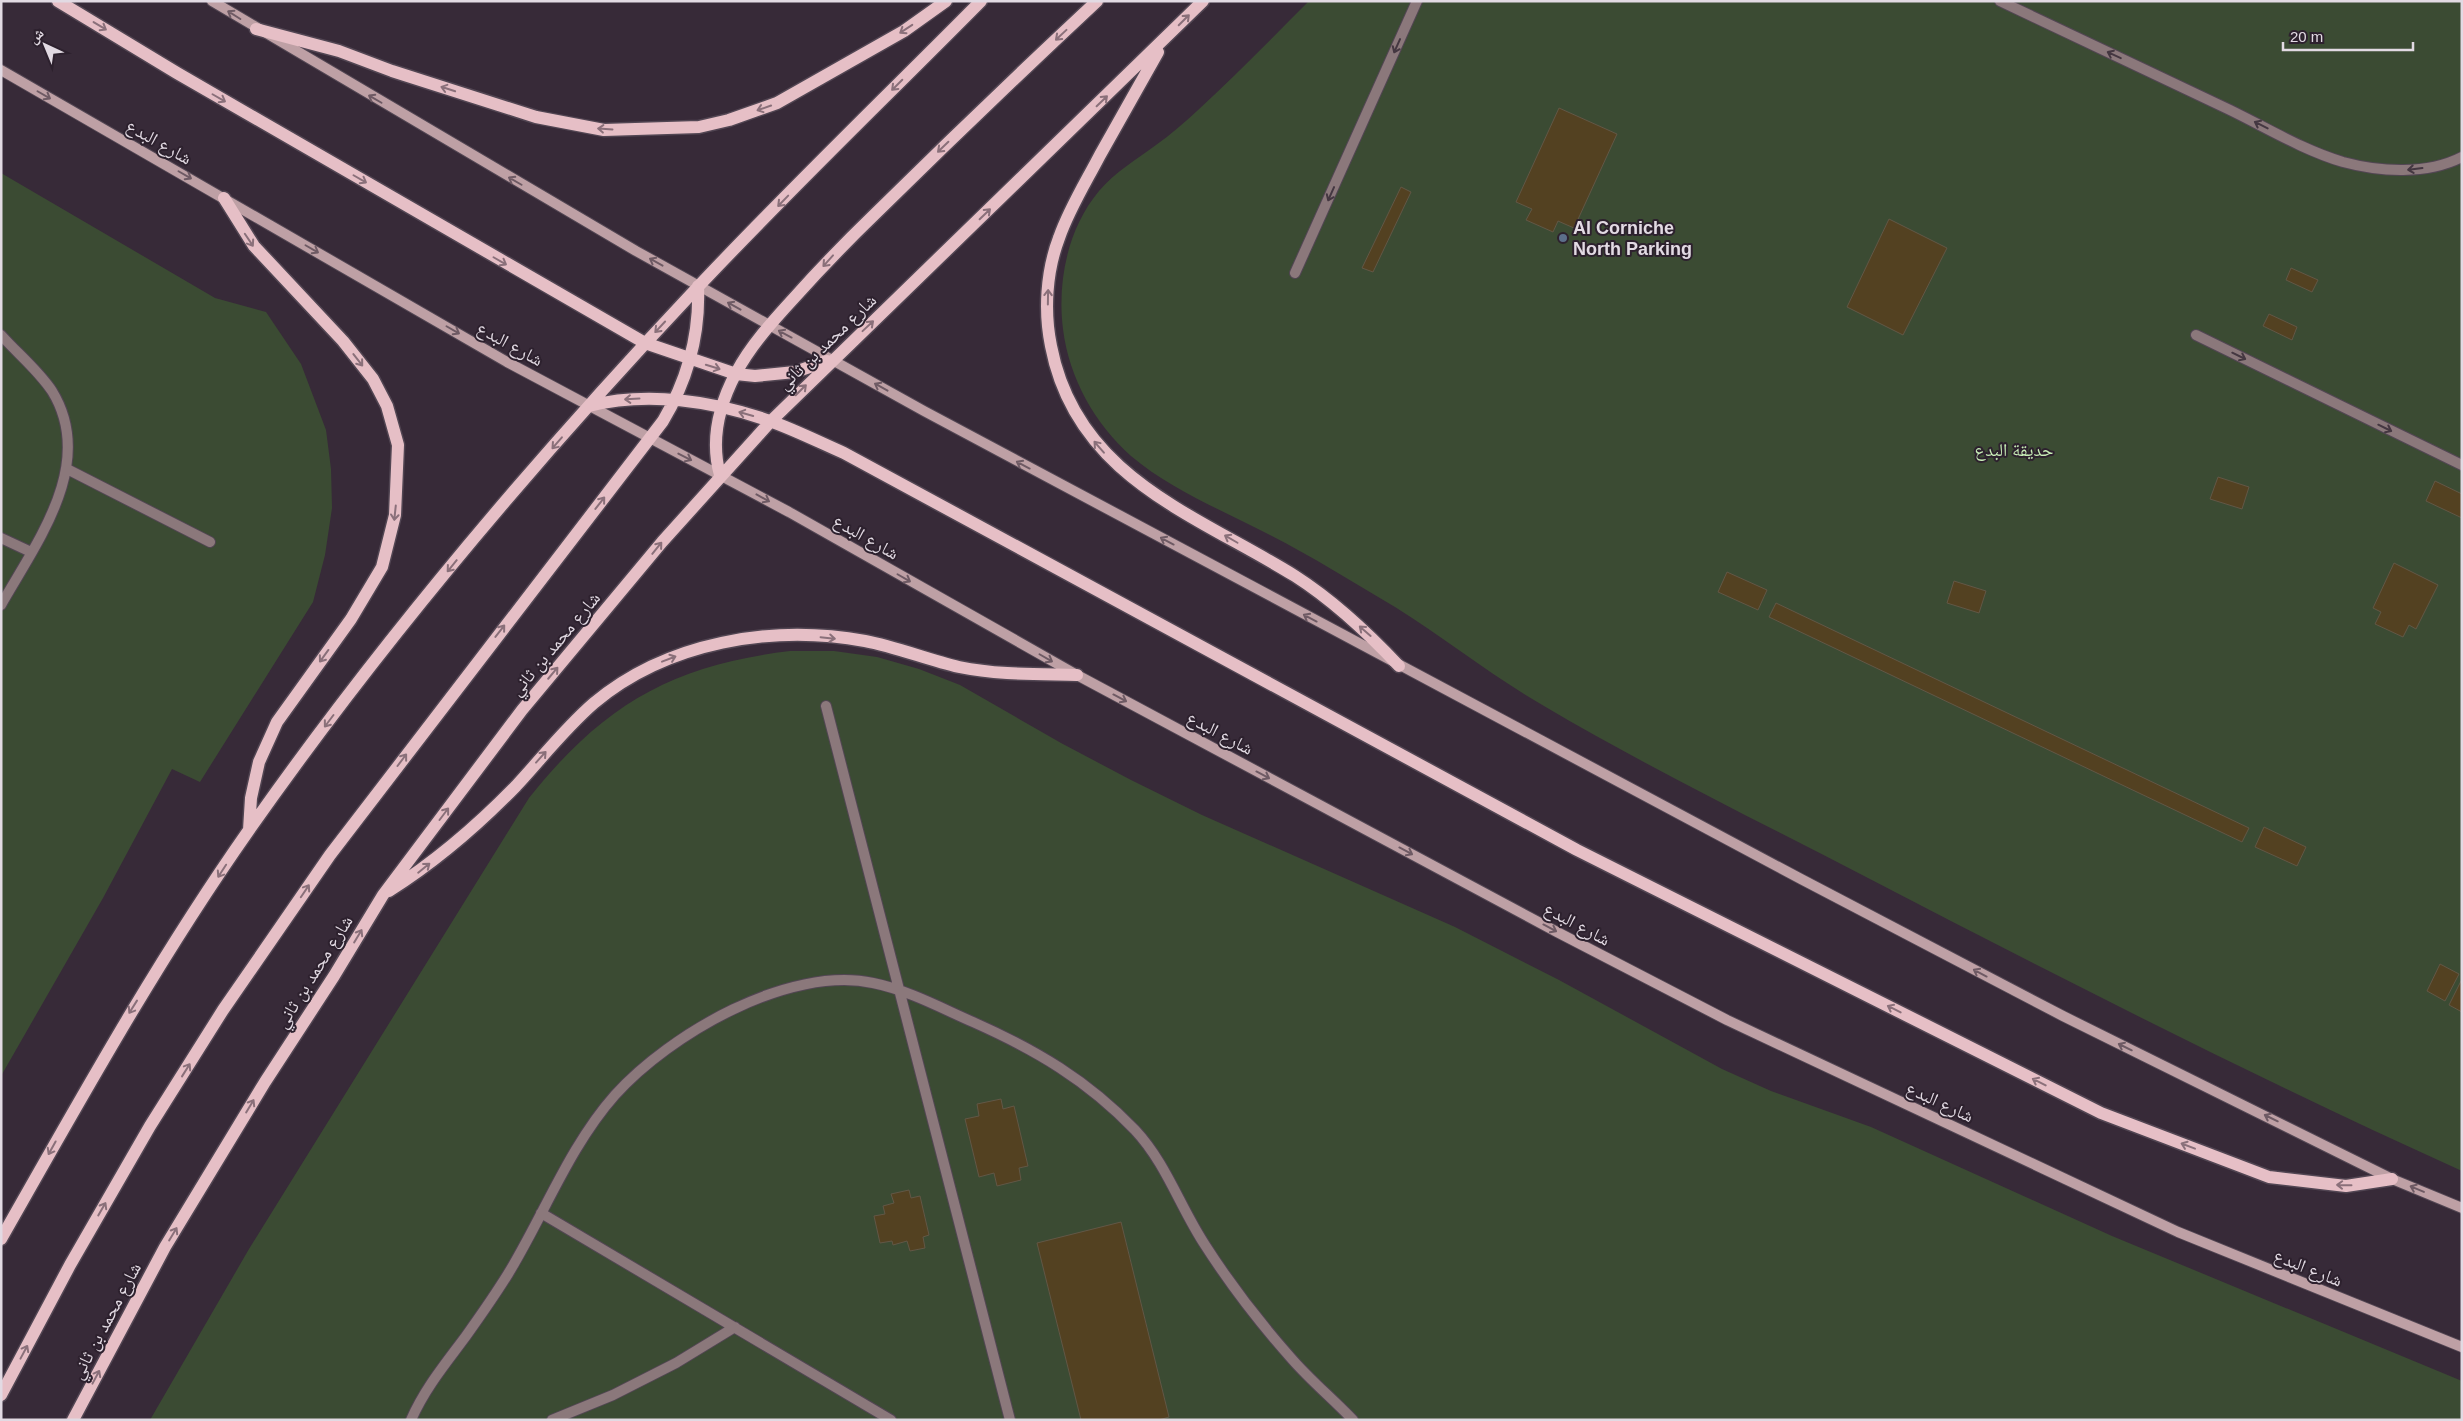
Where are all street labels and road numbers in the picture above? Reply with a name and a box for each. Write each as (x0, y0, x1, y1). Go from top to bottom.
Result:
street label: شارع البدع (122, 115, 195, 170)
street label: شارع محمد بن ثاني (774, 290, 883, 397)
street label: شارع البدع (473, 318, 546, 371)
street label: شارع البدع (829, 510, 902, 565)
street label: شارع محمد بن ثاني (506, 588, 608, 703)
street label: شارع البدع (1183, 707, 1256, 760)
street label: شارع البدع (1540, 898, 1613, 951)
street label: شارع محمد بن ثاني (271, 912, 361, 1034)
street label: شارع البدع (1903, 1078, 1977, 1127)
street label: شارع البدع (2271, 1245, 2345, 1292)
street label: شارع محمد بن ثاني (67, 1259, 149, 1385)

